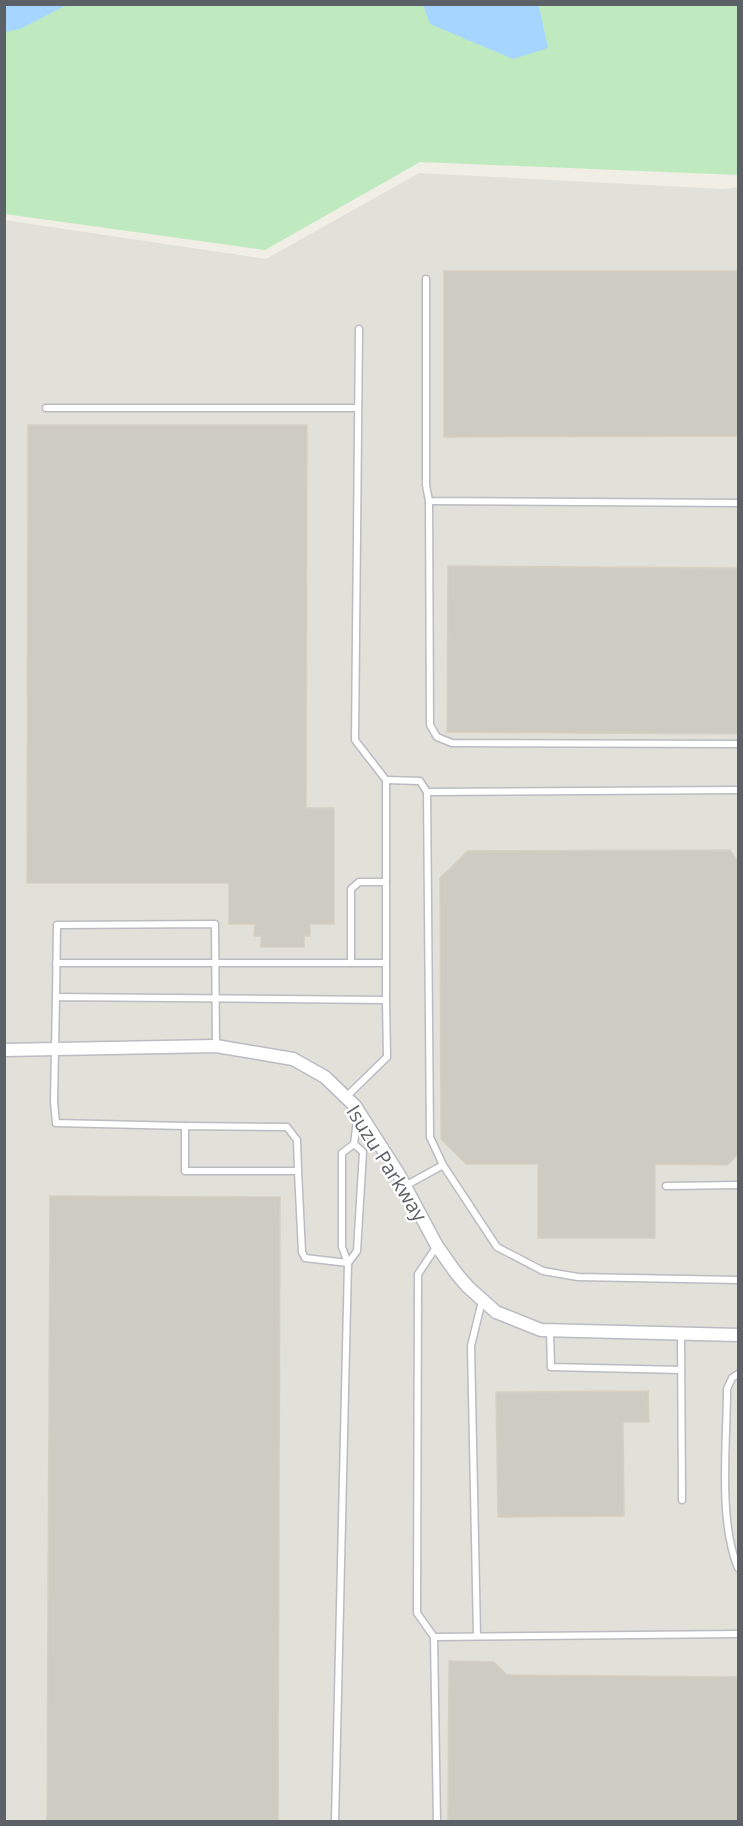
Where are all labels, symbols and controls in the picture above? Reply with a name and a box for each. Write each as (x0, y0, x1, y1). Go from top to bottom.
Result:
street label: Isuzu Parkway (340, 1100, 434, 1227)

